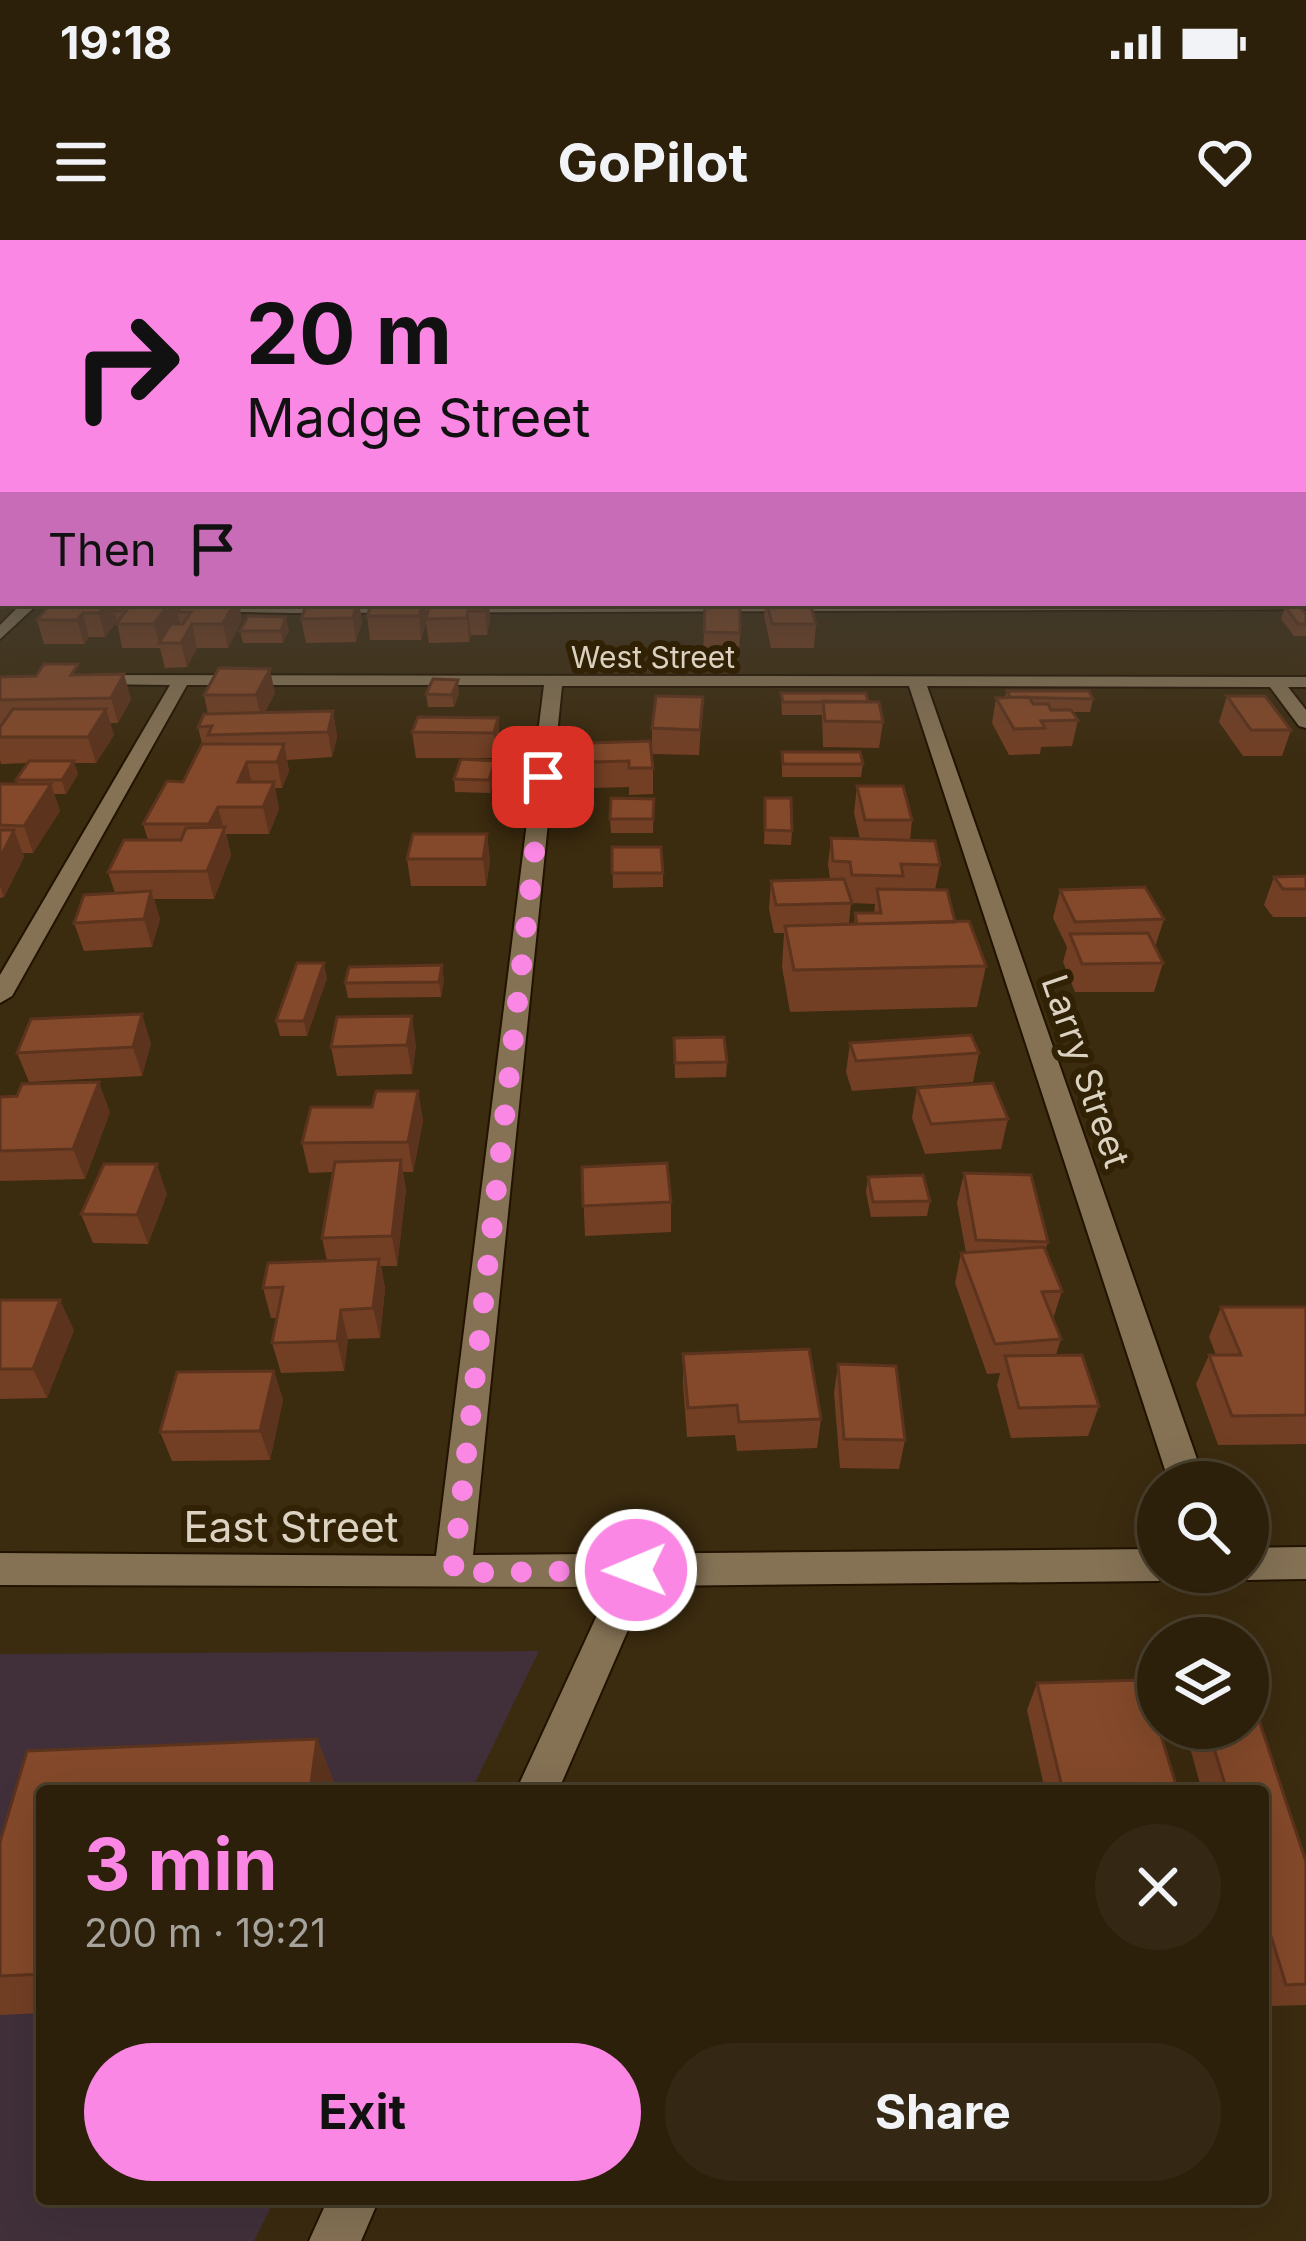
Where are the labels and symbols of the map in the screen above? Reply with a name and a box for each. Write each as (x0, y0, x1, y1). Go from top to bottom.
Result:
street label: West Street (571, 639, 735, 675)
pin (492, 726, 594, 828)
street label: Larry Street (1033, 969, 1140, 1173)
street label: East Street (183, 1501, 399, 1552)
position arrow (573, 1507, 699, 1633)

